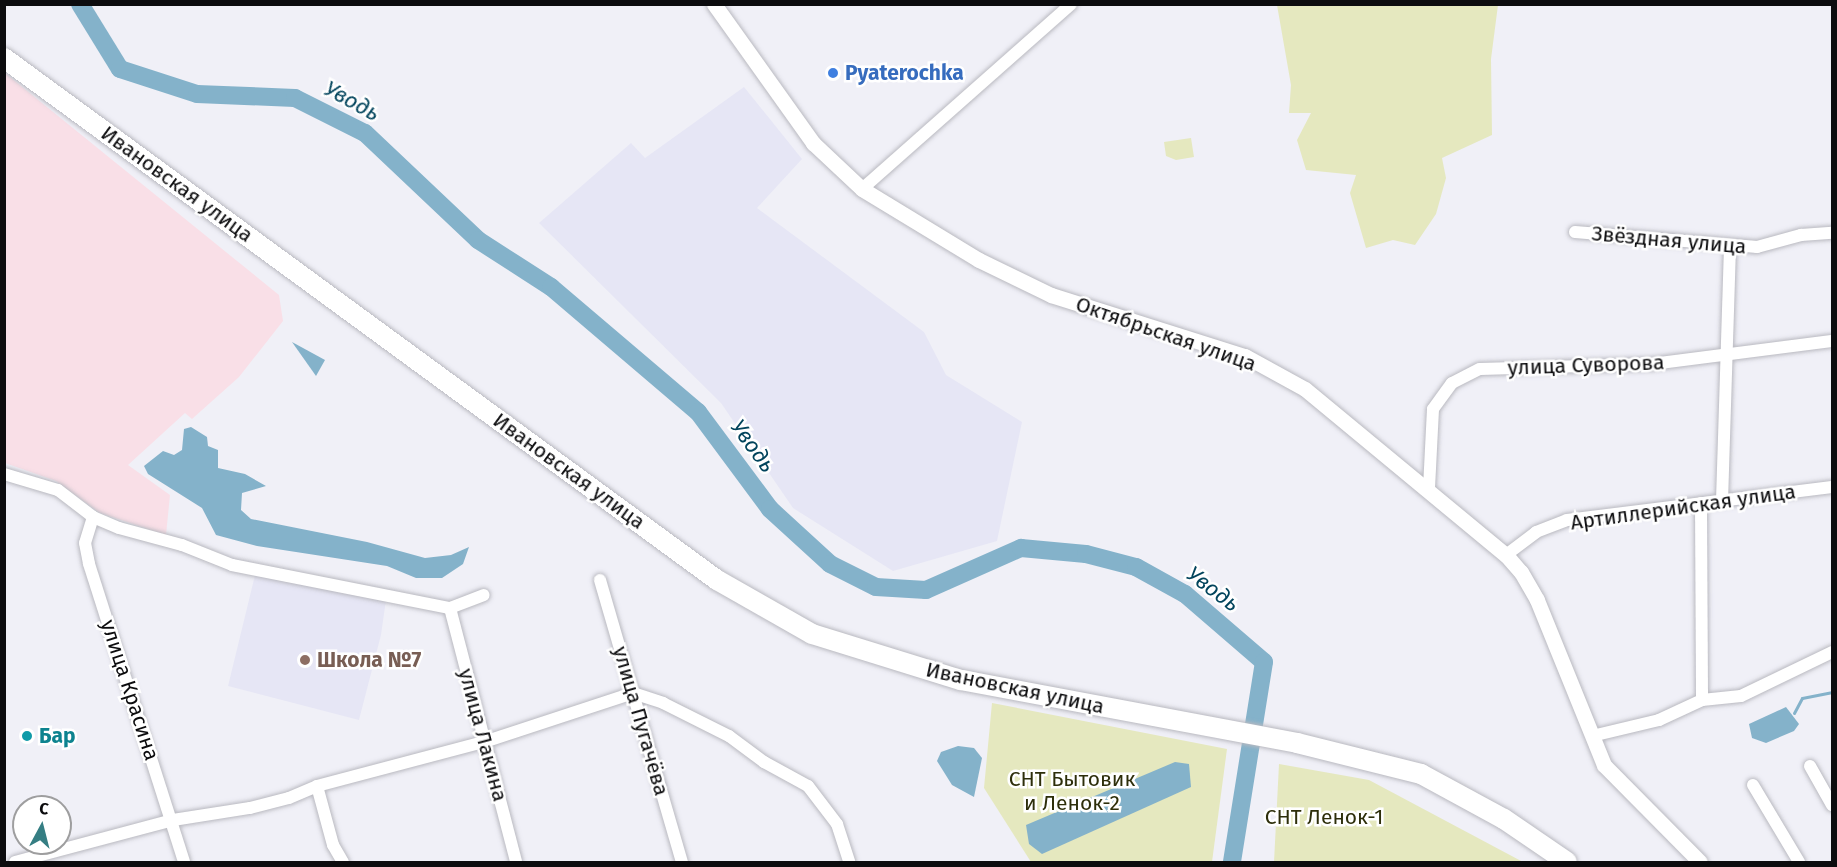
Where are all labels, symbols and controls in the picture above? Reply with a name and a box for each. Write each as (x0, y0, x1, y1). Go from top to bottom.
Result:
place label: Pyaterochka (845, 60, 964, 86)
marker: Pyaterochka (826, 66, 840, 80)
water label: Уводь (320, 75, 384, 127)
street label: Ивановская улица (96, 120, 258, 248)
street label: Звёздная улица (1591, 221, 1747, 259)
street label: Октябрьская улица (1072, 291, 1260, 377)
street label: улица Суворова (1507, 350, 1665, 380)
street label: Ивановская улица (488, 407, 650, 535)
water label: Уводь (725, 414, 781, 478)
street label: Артиллерийская улица (1569, 479, 1797, 535)
water label: Уводь (1181, 561, 1245, 617)
street label: улица Красина (95, 616, 165, 764)
street label: улица Пугачёва (608, 643, 674, 799)
place label: Школа №7 (317, 647, 421, 673)
marker: Школа №7 (298, 653, 312, 667)
street label: Ивановская улица (924, 657, 1106, 719)
street label: улица Лакина (453, 666, 513, 804)
place label: Бар (39, 723, 76, 749)
marker: Бар (20, 729, 34, 743)
park label: СНТ Бытовик и Ленок-2 (1009, 766, 1135, 816)
north arrow (12, 795, 72, 855)
text: С (38, 799, 50, 819)
park label: СНТ Ленок-1 (1265, 804, 1383, 830)

